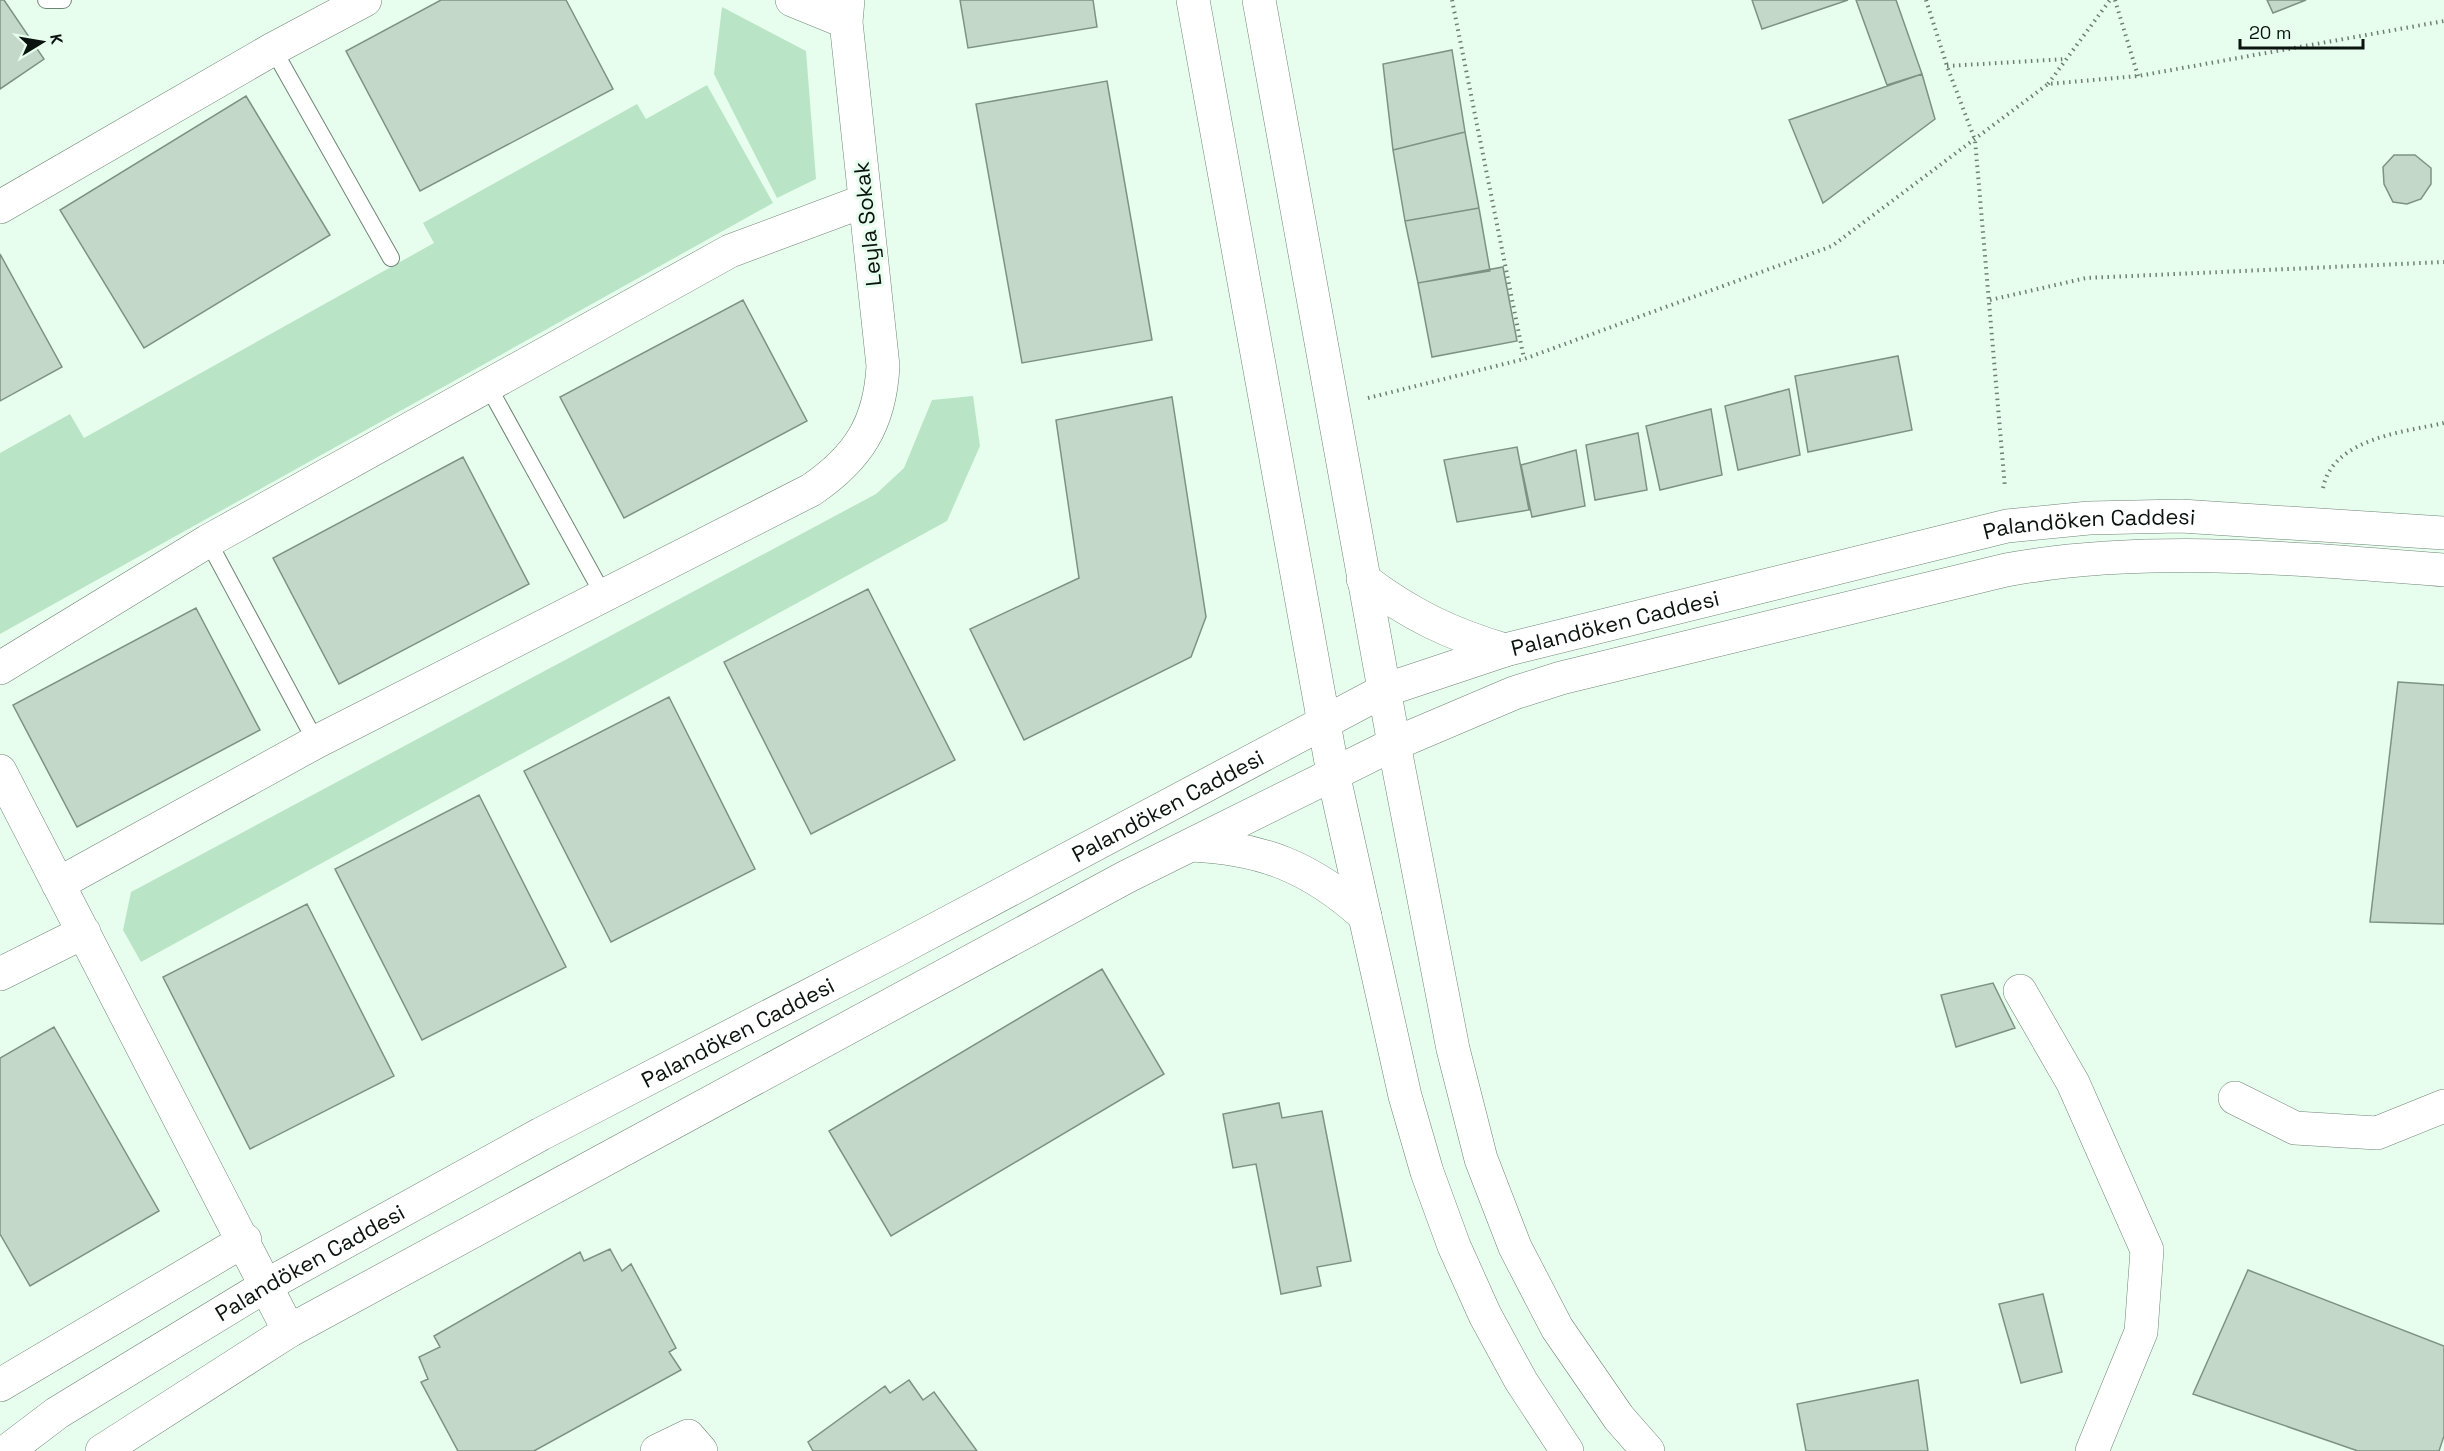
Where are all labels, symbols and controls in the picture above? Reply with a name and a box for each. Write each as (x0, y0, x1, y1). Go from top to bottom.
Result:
north arrow (12, 12, 72, 72)
scale bar (2240, 12, 2363, 50)
text: 20 m (2249, 21, 2292, 44)
text: K (45, 32, 67, 46)
street label: Leyla Sokak (847, 160, 887, 288)
street label: Palandöken Caddesi (1980, 502, 2196, 545)
street label: Palandöken Caddesi (1508, 584, 1722, 662)
street label: Palandöken Caddesi (1067, 743, 1268, 868)
street label: Palandöken Caddesi (637, 971, 839, 1094)
street label: Palandöken Caddesi (210, 1198, 409, 1327)

